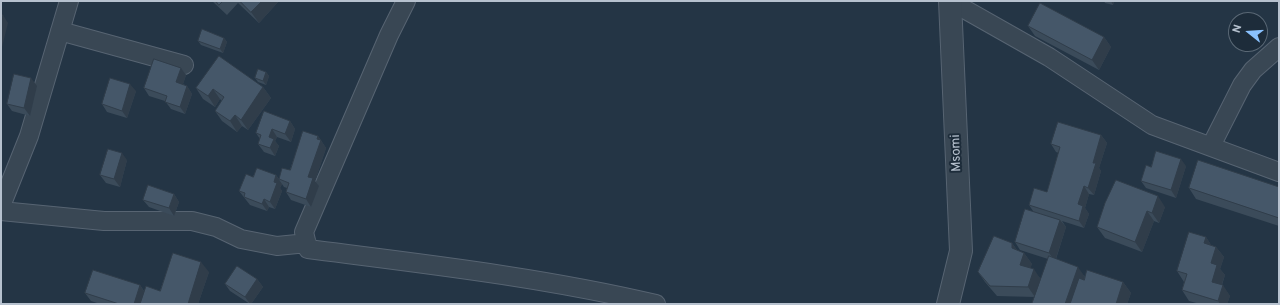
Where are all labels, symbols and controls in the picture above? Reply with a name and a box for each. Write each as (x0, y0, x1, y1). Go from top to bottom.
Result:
north arrow (1228, 12, 1268, 52)
text: N (1230, 23, 1245, 35)
street label: Msomi (949, 134, 965, 172)

